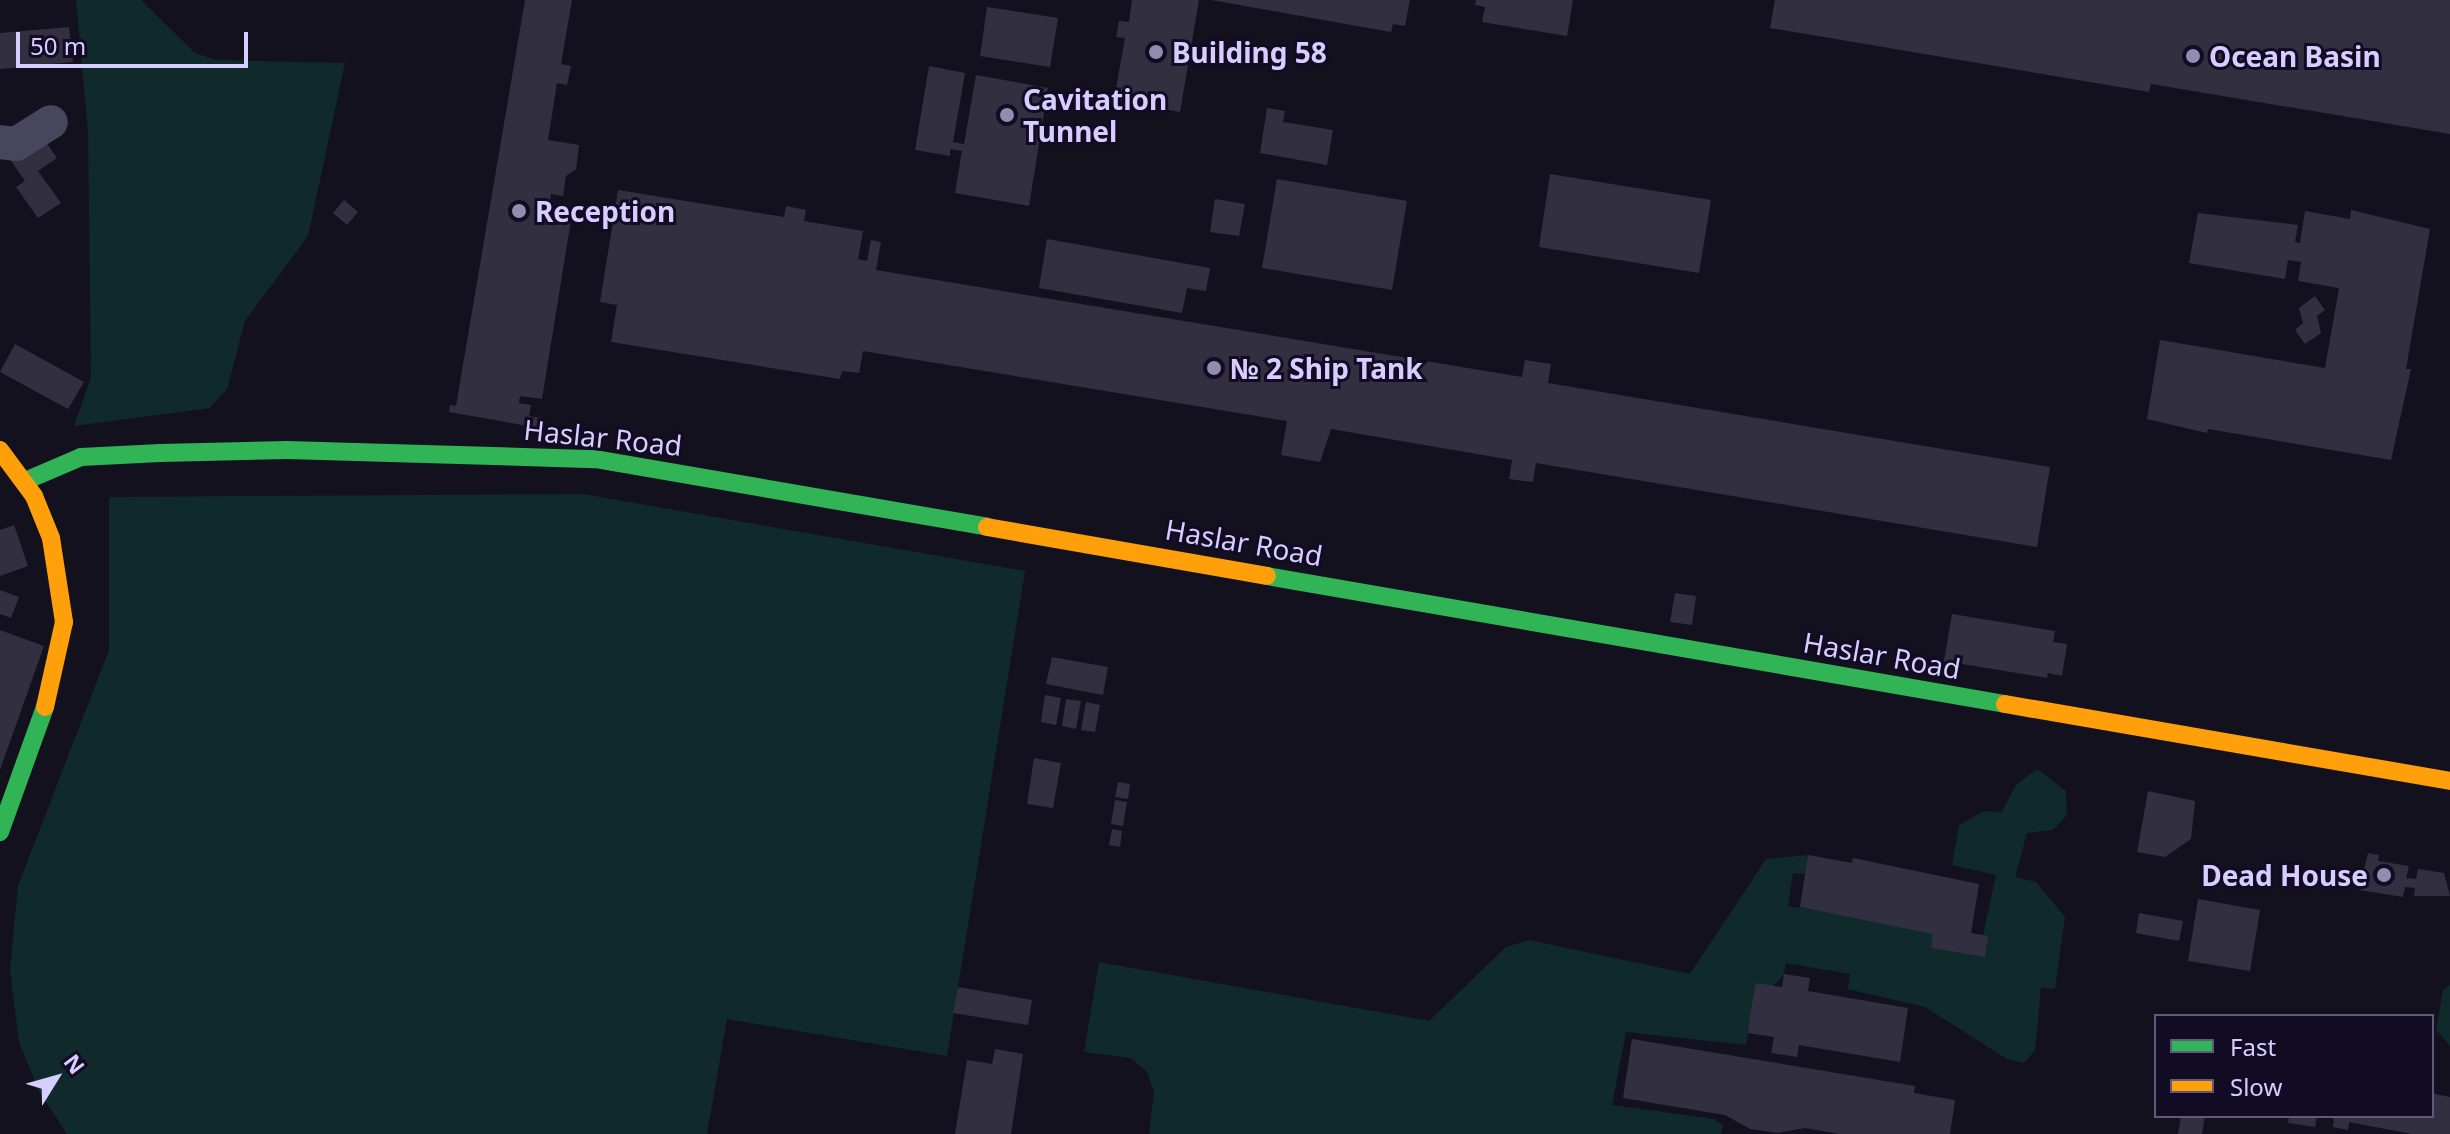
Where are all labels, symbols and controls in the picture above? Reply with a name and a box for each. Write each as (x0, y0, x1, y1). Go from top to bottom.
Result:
scale bar (20, 16, 252, 66)
text: 50 m (30, 29, 86, 62)
place label: Building 58 (1172, 35, 1327, 69)
place label: Ocean Basin (2209, 39, 2381, 73)
marker: Building 58 (1147, 43, 1165, 61)
marker: Ocean Basin (2184, 47, 2202, 65)
place label: Cavitation Tunnel (1023, 82, 1167, 148)
marker: Cavitation Tunnel (998, 106, 1016, 124)
place label: Reception (535, 194, 675, 228)
marker: Reception (510, 202, 528, 220)
place label: № 2 Ship Tank (1230, 351, 1423, 385)
marker: № 2 Ship Tank (1205, 359, 1223, 377)
street label: Haslar Road (522, 412, 684, 462)
street label: Haslar Road (1163, 512, 1325, 572)
street label: Haslar Road (1801, 625, 1963, 685)
place label: Dead House (2201, 858, 2368, 892)
marker: Dead House (2375, 866, 2393, 884)
legend (2154, 1014, 2434, 1118)
text: Fast (2230, 1030, 2276, 1063)
north arrow (16, 1038, 96, 1118)
text: N (58, 1047, 93, 1080)
text: Slow (2230, 1070, 2282, 1103)

